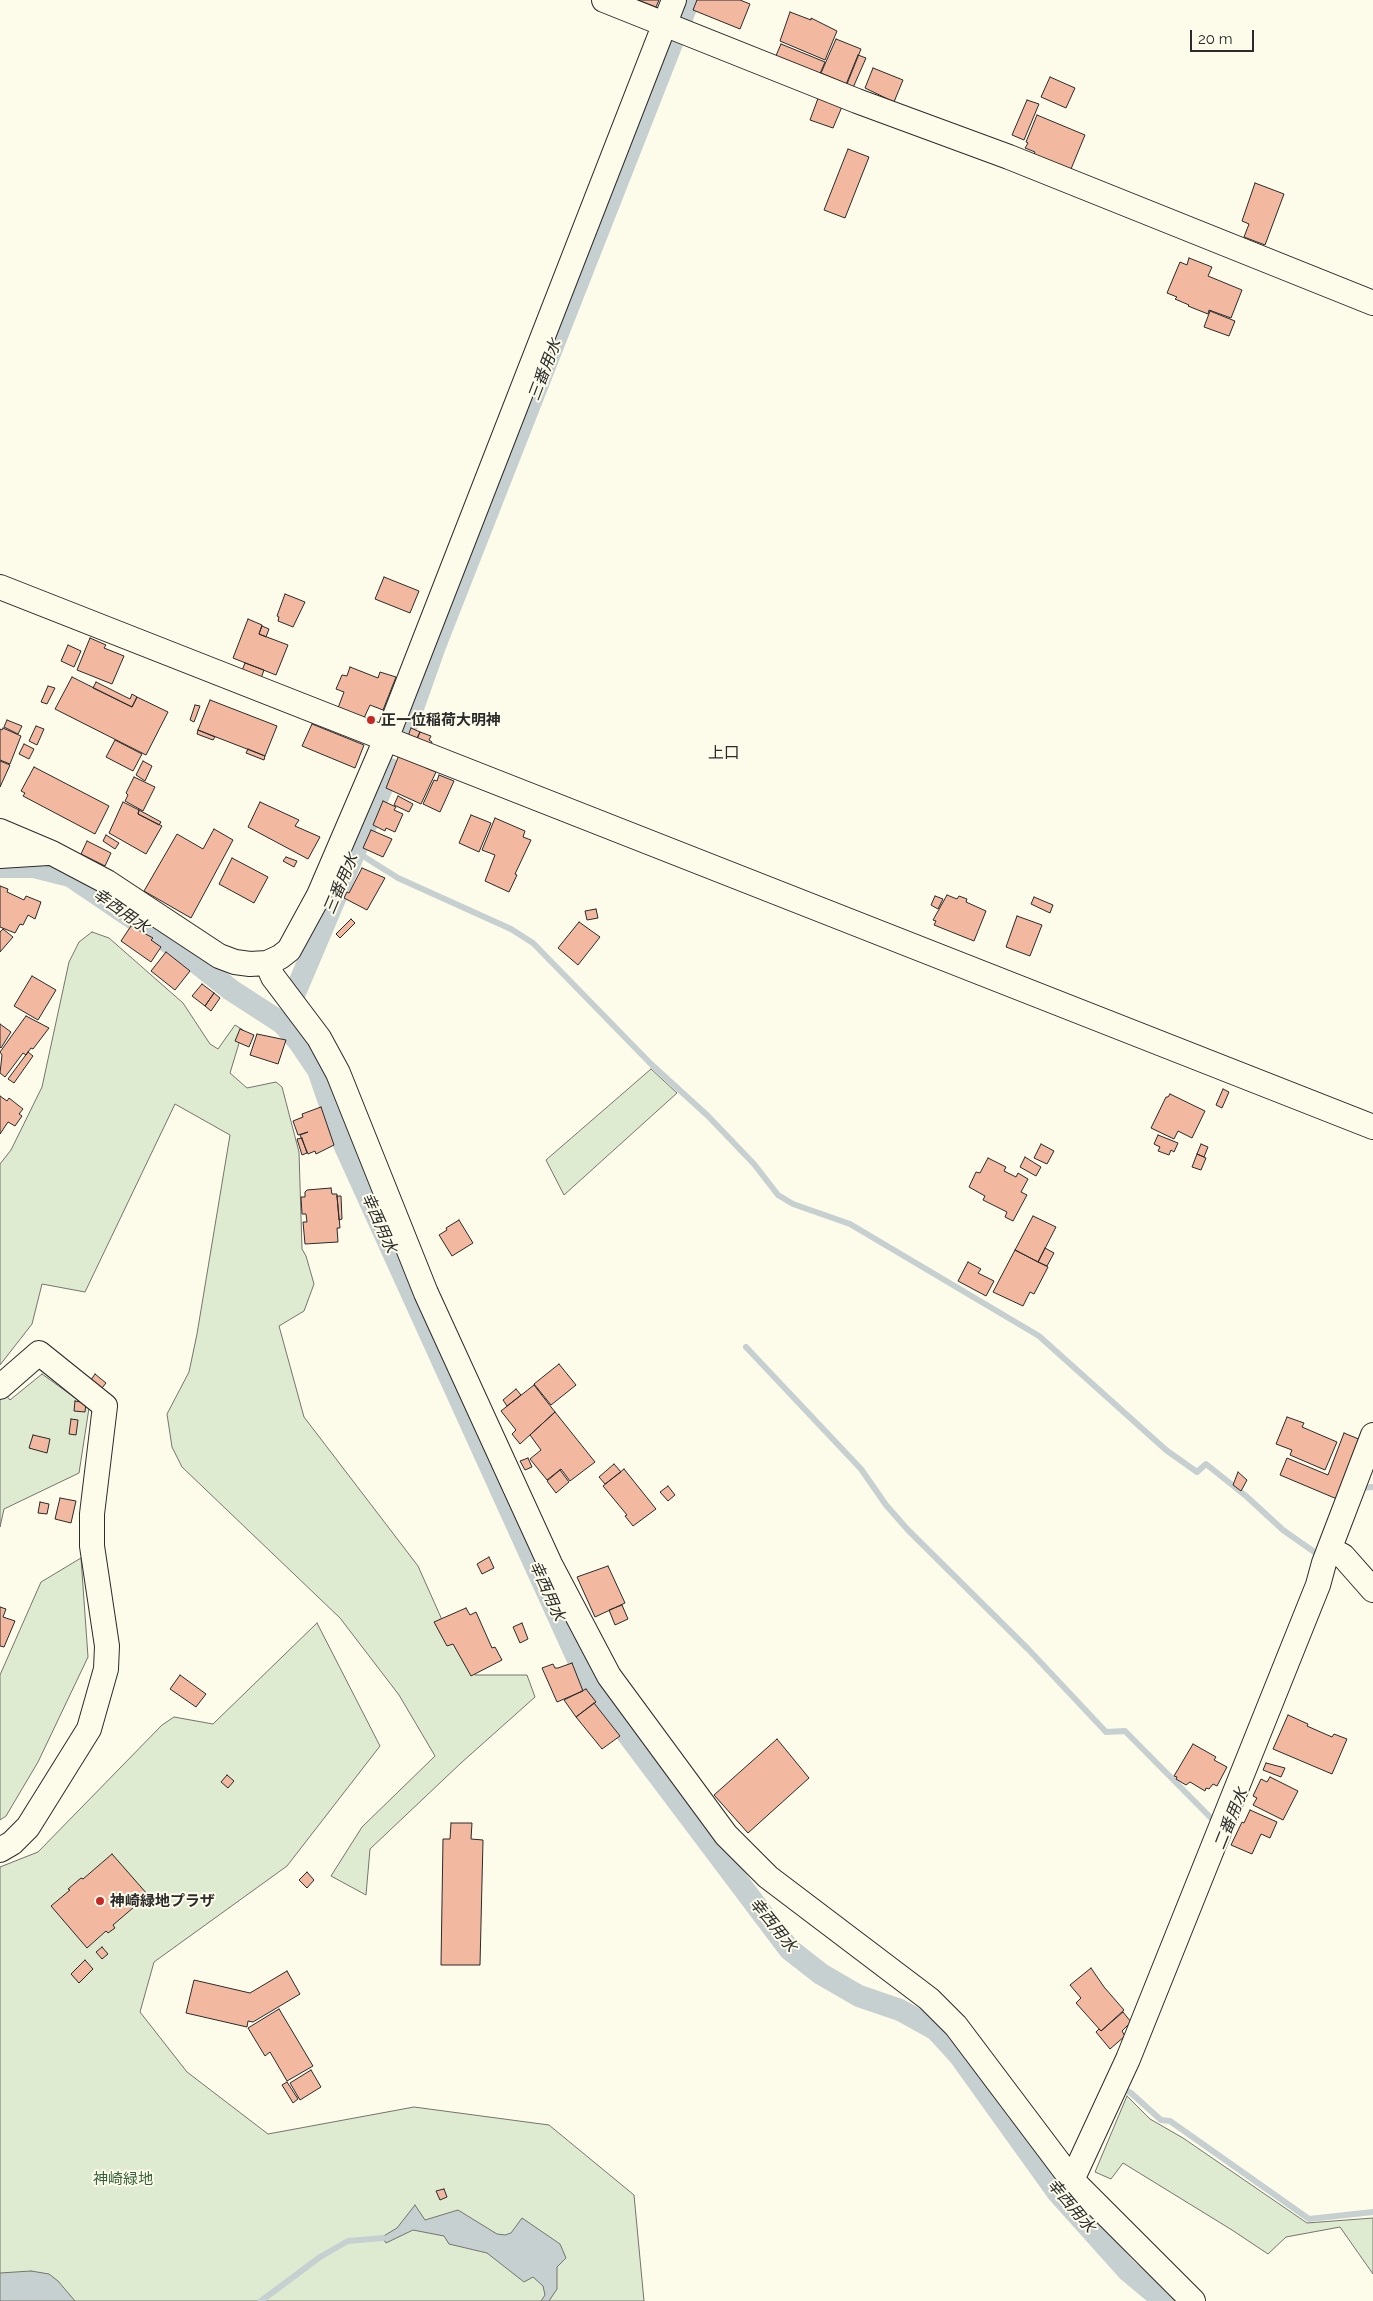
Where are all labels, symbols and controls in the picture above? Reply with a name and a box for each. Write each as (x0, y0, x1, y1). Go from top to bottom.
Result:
scale bar (1193, 20, 1257, 52)
text: 20 m (1198, 30, 1233, 48)
water label: 三番用水 (525, 337, 565, 403)
place label: 正一位稲荷大明神 (381, 711, 501, 729)
marker: 正一位稲荷大明神 (365, 714, 377, 726)
district label: 上口 (708, 743, 740, 763)
water label: 三番用水 (320, 851, 362, 917)
water label: 幸西用水 (89, 885, 153, 937)
water label: 幸西用水 (357, 1190, 401, 1256)
water label: 幸西用水 (525, 1558, 569, 1624)
water label: 二番用水 (1210, 1786, 1252, 1852)
place label: 神崎緑地プラザ (110, 1892, 215, 1910)
water label: 幸西用水 (745, 1894, 801, 1956)
marker: 神崎緑地プラザ (94, 1895, 106, 1907)
park label: 神崎緑地 (93, 2170, 153, 2188)
water label: 幸西用水 (1043, 2175, 1099, 2237)

